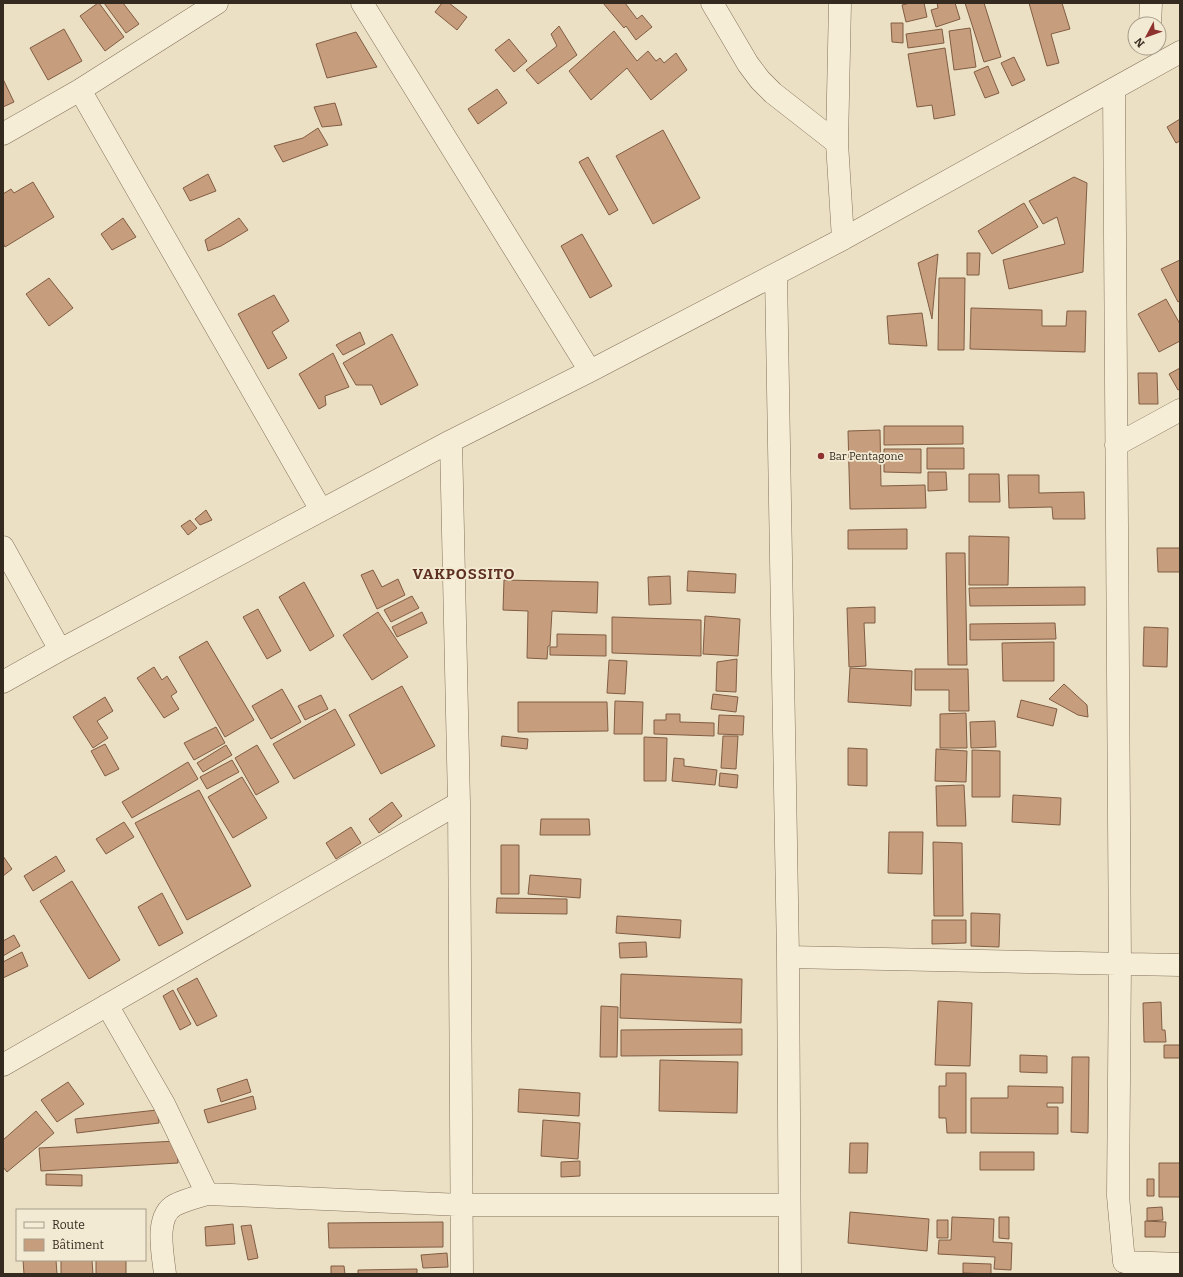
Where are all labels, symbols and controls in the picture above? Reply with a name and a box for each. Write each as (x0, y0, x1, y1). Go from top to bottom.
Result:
north arrow (1127, 16, 1167, 56)
text: N (1132, 34, 1148, 50)
place label: Bar Pentagone (829, 450, 903, 463)
marker: Bar Pentagone (816, 451, 826, 461)
district label: VAKPOSSITO (413, 565, 515, 583)
legend (16, 1209, 146, 1261)
text: Route (52, 1218, 85, 1232)
text: Bâtiment (52, 1238, 105, 1252)

